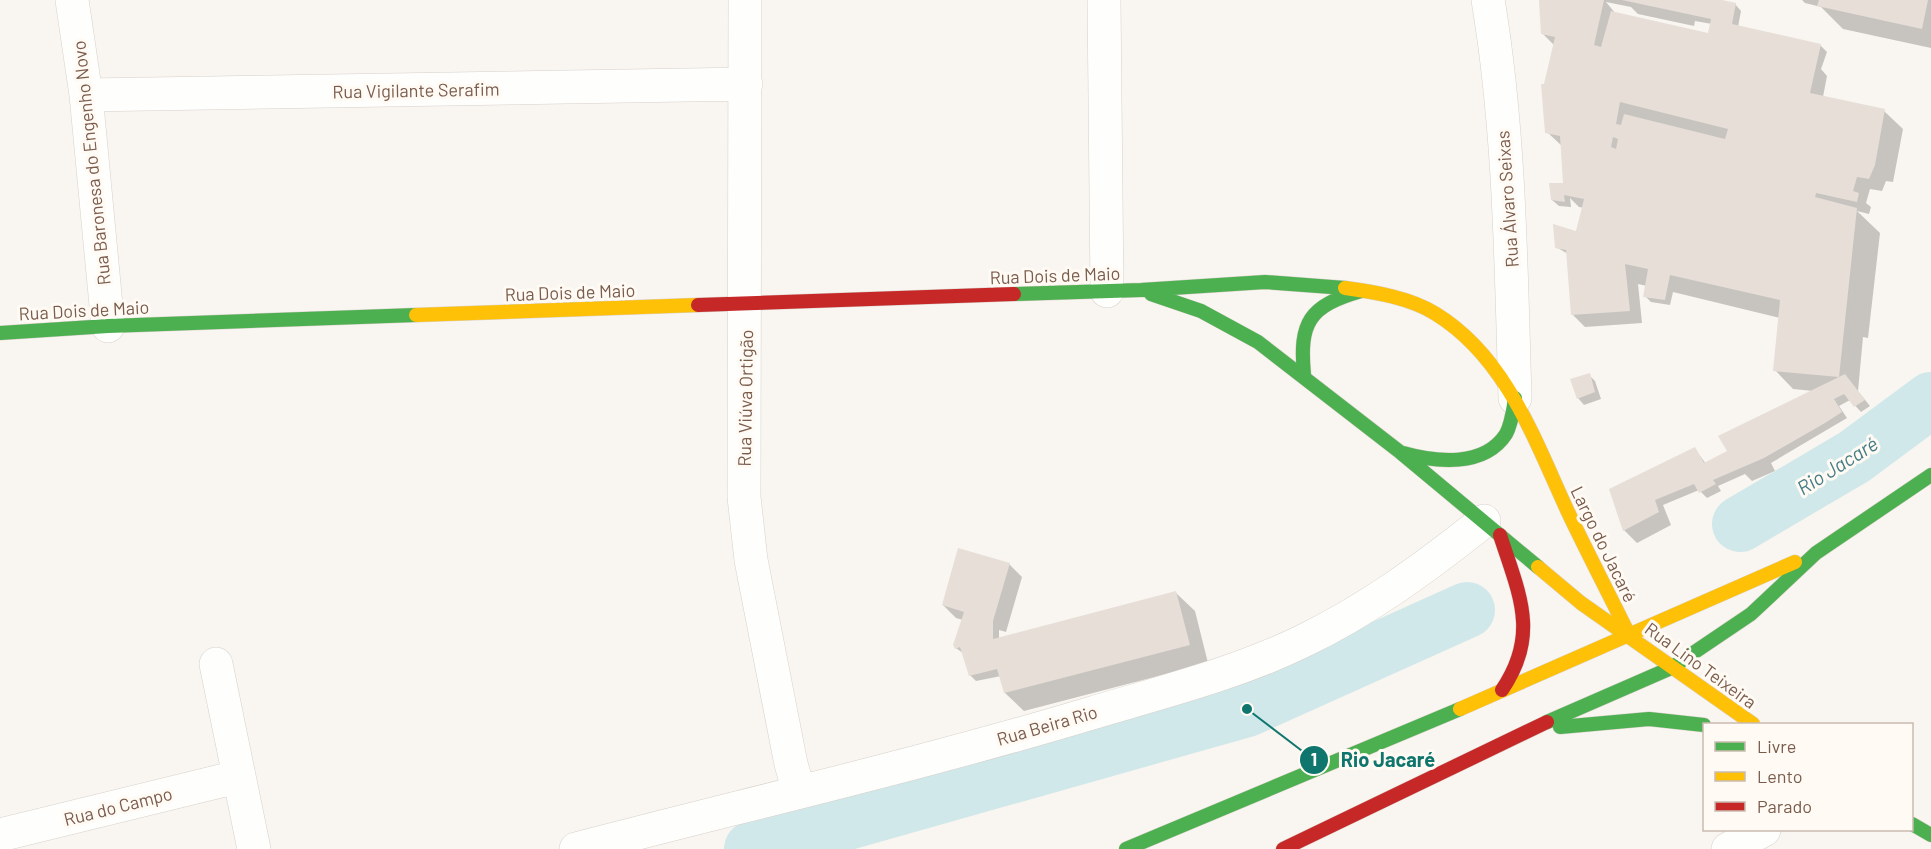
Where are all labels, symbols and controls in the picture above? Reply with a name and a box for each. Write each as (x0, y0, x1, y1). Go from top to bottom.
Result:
street label: Rua Baronesa do Engenho Novo (67, 40, 115, 286)
street label: Rua Vigilante Serafim (332, 78, 500, 102)
street label: Rua Álvaro Seixas (1491, 130, 1523, 268)
street label: Rua Dois de Maio (989, 262, 1121, 288)
street label: Rua Dois de Maio (504, 279, 636, 305)
street label: Rua Dois de Maio (18, 296, 150, 324)
street label: Rua Viúva Ortigão (733, 329, 757, 467)
water label: Rio Jacaré (1792, 431, 1882, 499)
street label: Largo do Jacaré (1566, 482, 1642, 606)
street label: Rua Lino Teixeira (1641, 617, 1761, 713)
street label: Rua Beira Rio (994, 700, 1100, 750)
legend (1703, 723, 1913, 831)
text: Livre (1757, 735, 1796, 757)
callout: Rio Jacaré (1299, 741, 1447, 779)
text: Rio Jacaré (1341, 747, 1435, 771)
text: 1 (1311, 748, 1317, 770)
text: Lento (1757, 765, 1803, 787)
street label: Rua do Campo (61, 782, 175, 830)
text: Parado (1757, 795, 1812, 817)

